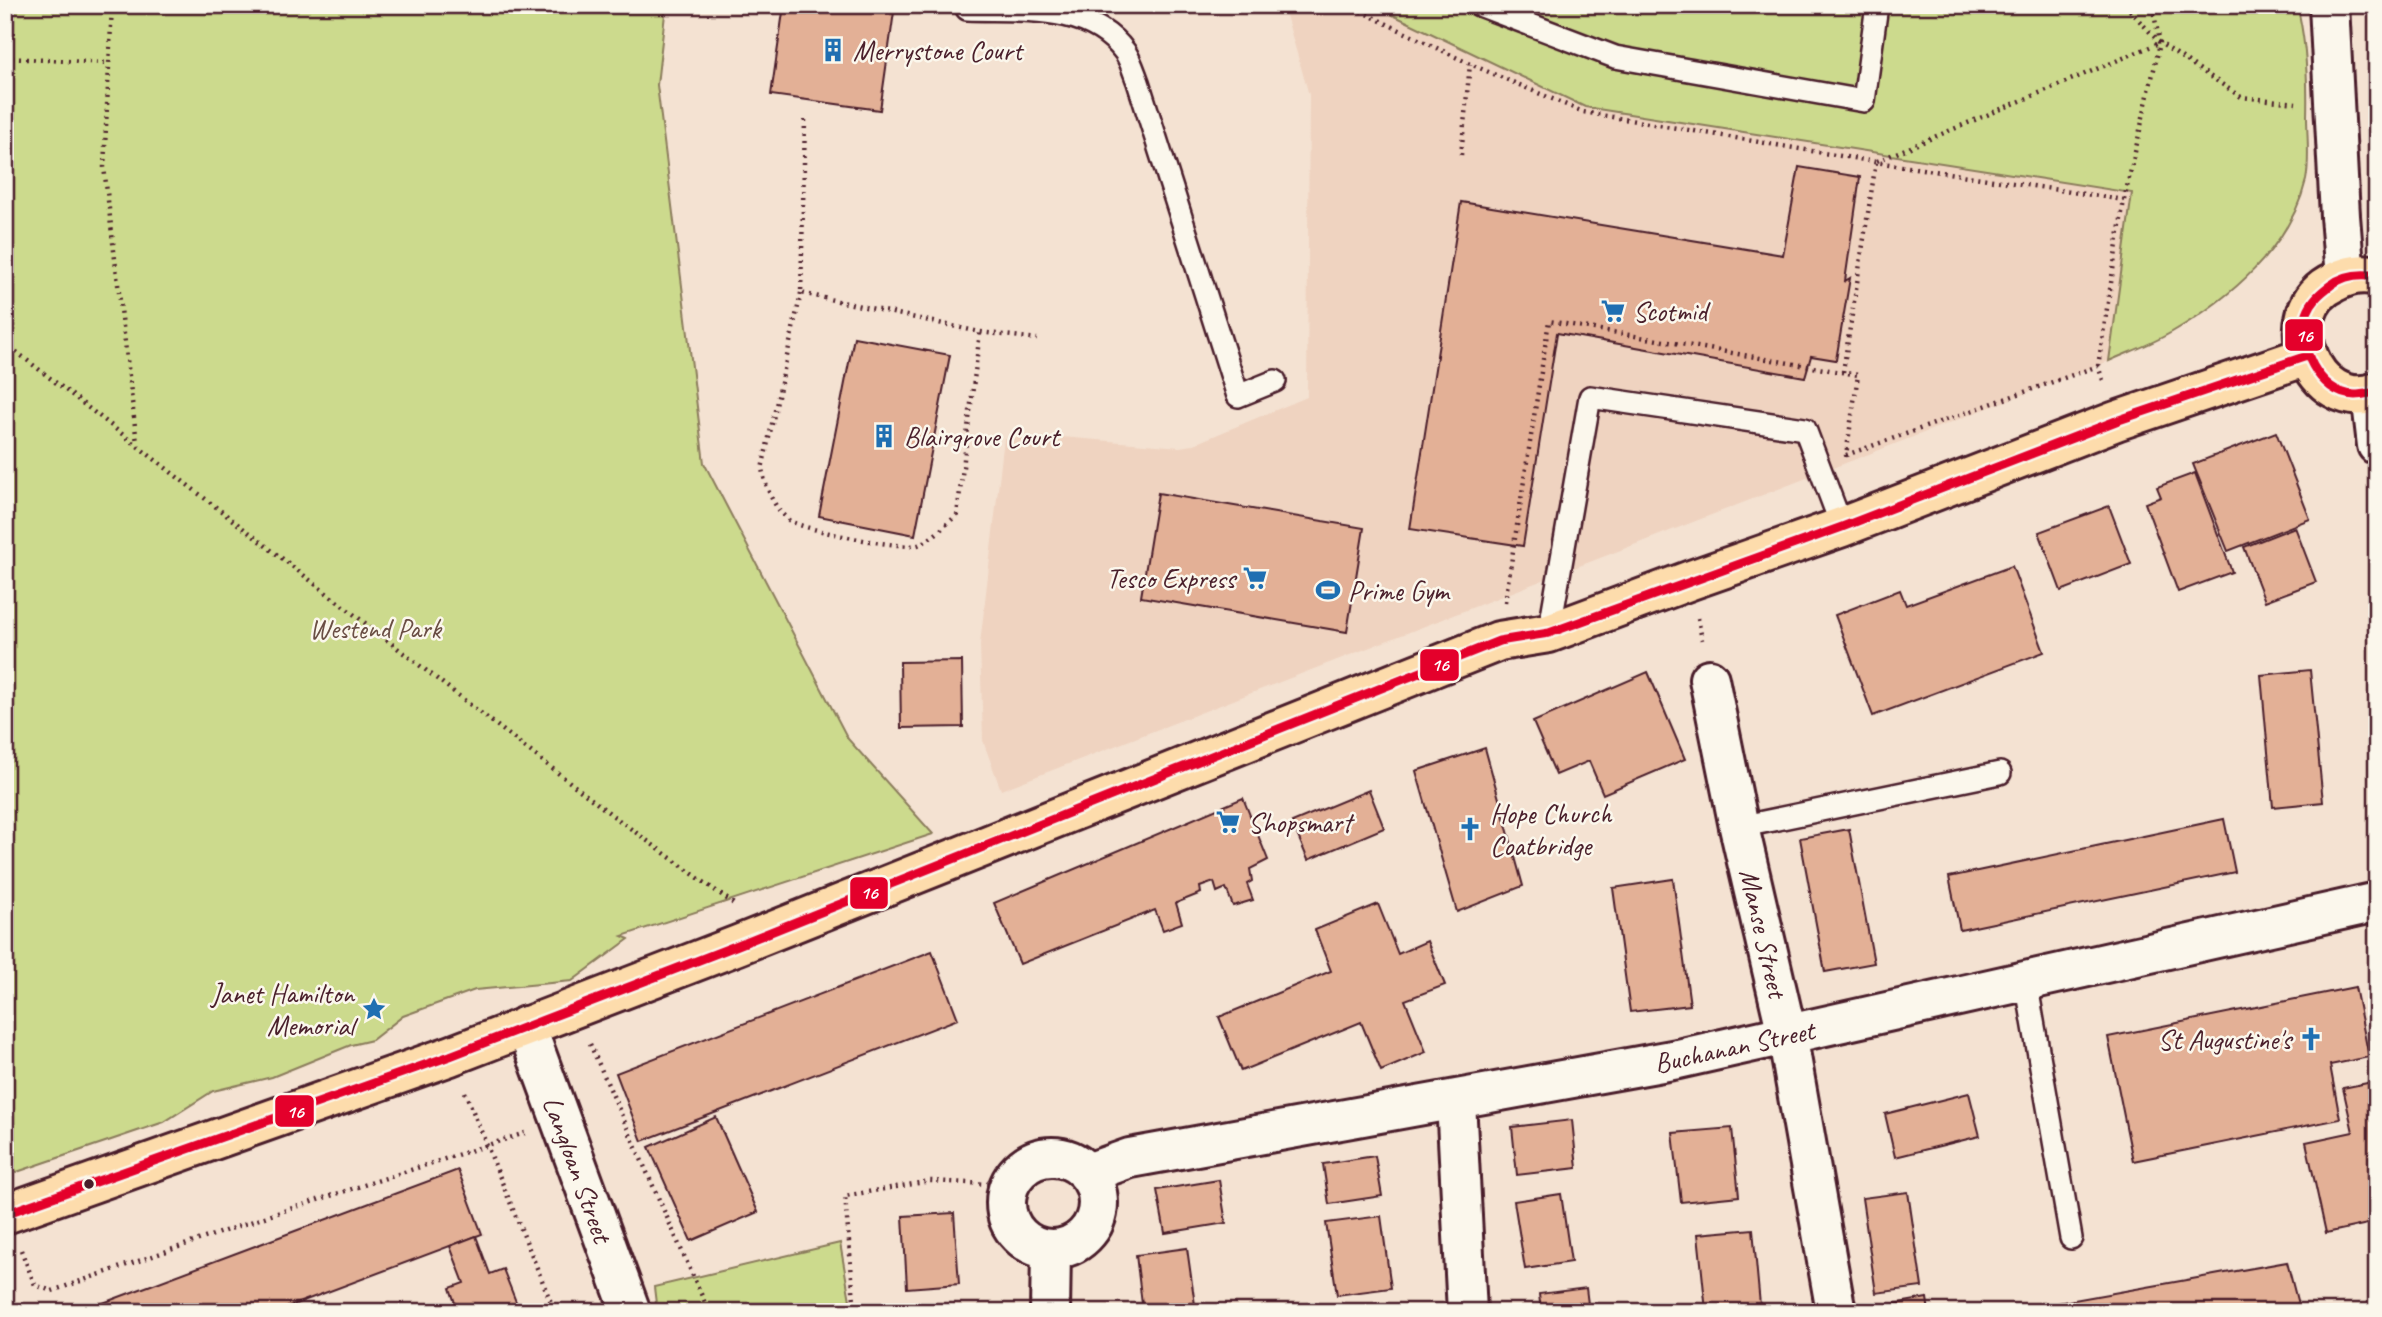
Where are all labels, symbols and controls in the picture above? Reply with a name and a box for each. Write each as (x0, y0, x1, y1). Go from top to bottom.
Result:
place label: Merrystone Court (853, 33, 1025, 68)
building icon: Merrystone Court (819, 36, 847, 64)
place label: Scotmid (1633, 294, 1711, 329)
supermarket icon: Scotmid (1599, 297, 1627, 325)
line badge: 16 (2284, 318, 2324, 352)
text: 16 (2295, 324, 2315, 348)
place label: Blairgrove Court (904, 419, 1062, 454)
building icon: Blairgrove Court (870, 422, 898, 450)
place label: Tesco Express (1106, 561, 1237, 596)
supermarket icon: Tesco Express (1241, 564, 1269, 592)
place label: Prime Gym (1348, 573, 1451, 608)
sports icon: Prime Gym (1314, 576, 1342, 604)
park label: Westend Park (309, 611, 443, 646)
line badge: 16 (1419, 648, 1460, 682)
text: 16 (1431, 653, 1451, 677)
place label: Hope Church Coatbridge (1490, 796, 1613, 863)
place label: Shopsmart (1248, 805, 1355, 840)
supermarket icon: Shopsmart (1214, 808, 1242, 836)
church icon: Hope Church Coatbridge (1456, 815, 1484, 843)
street label: Manse Street (1732, 865, 1796, 1003)
line badge: 16 (849, 876, 889, 910)
text: 16 (860, 881, 880, 905)
place label: Janet Hamilton Memorial (209, 976, 359, 1043)
place icon: Janet Hamilton Memorial (360, 995, 388, 1023)
street label: Buchanan Street (1651, 1012, 1820, 1081)
place label: St Augustine's (2158, 1022, 2293, 1057)
church icon: St Augustine's (2297, 1025, 2325, 1053)
street label: Langloan Street (535, 1091, 621, 1249)
line badge: 16 (274, 1094, 315, 1128)
text: 16 (286, 1100, 306, 1124)
unlabelled marker (82, 1177, 96, 1191)

